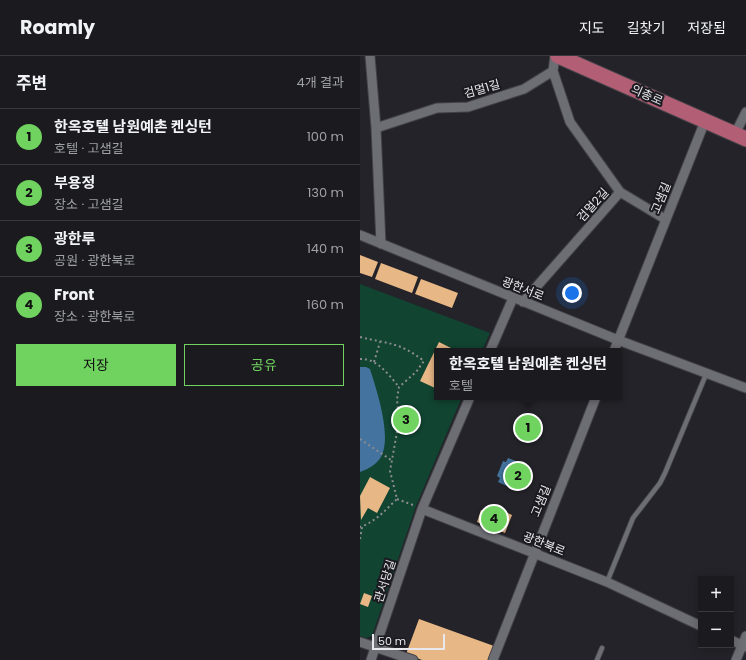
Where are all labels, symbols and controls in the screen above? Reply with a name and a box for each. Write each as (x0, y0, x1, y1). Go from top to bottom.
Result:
text: Roamly (20, 14, 95, 41)
text: 지도 (579, 18, 605, 38)
text: 길찾기 (627, 18, 665, 38)
text: 저장됨 (687, 18, 726, 38)
text: 주변 (16, 71, 47, 95)
text: 4개 결과 (296, 73, 344, 92)
street label: 검멀1길 (462, 75, 502, 102)
street label: 의총로 (629, 80, 666, 109)
text: 한옥호텔 남원예촌 켄싱턴 (54, 116, 212, 137)
text: 1 (27, 127, 31, 146)
text: 100 m (307, 127, 344, 146)
text: 호텔 · 고샘길 (54, 139, 124, 158)
text: 부용정 (54, 172, 95, 193)
street label: 고샘길 (646, 179, 675, 216)
text: 2 (25, 183, 33, 202)
text: 130 m (307, 183, 344, 202)
street label: 검멀2길 (573, 184, 612, 225)
text: 장소 · 고샘길 (54, 195, 124, 214)
text: 광한루 (54, 228, 95, 249)
text: 3 (25, 239, 33, 258)
text: 140 m (307, 239, 344, 258)
text: 공원 · 광한북로 (54, 251, 135, 270)
street label: 광한서로 (500, 272, 547, 305)
your location (562, 283, 582, 303)
text: Front (54, 284, 94, 305)
text: 4 (25, 295, 33, 314)
text: 160 m (307, 295, 344, 314)
text: 장소 · 광한북로 (54, 307, 135, 326)
button: 저장 (16, 344, 176, 386)
button: 공유 (184, 344, 344, 386)
popup (434, 348, 622, 400)
text: 한옥호텔 남원예촌 켄싱턴 (449, 353, 607, 374)
text: 호텔 (449, 376, 473, 395)
pin: 3 (393, 405, 419, 435)
pin: 1 (515, 413, 541, 443)
pin: 2 (505, 461, 531, 491)
street label: 고샘길 (526, 482, 555, 519)
pin: 4 (481, 504, 507, 534)
street label: 광한북로 (521, 527, 568, 560)
street label: 관서당길 (370, 557, 399, 604)
map controls (698, 576, 734, 648)
button: + (698, 576, 734, 612)
button: − (698, 612, 734, 648)
scale bar (372, 632, 445, 651)
text: 50 m (378, 633, 406, 649)

